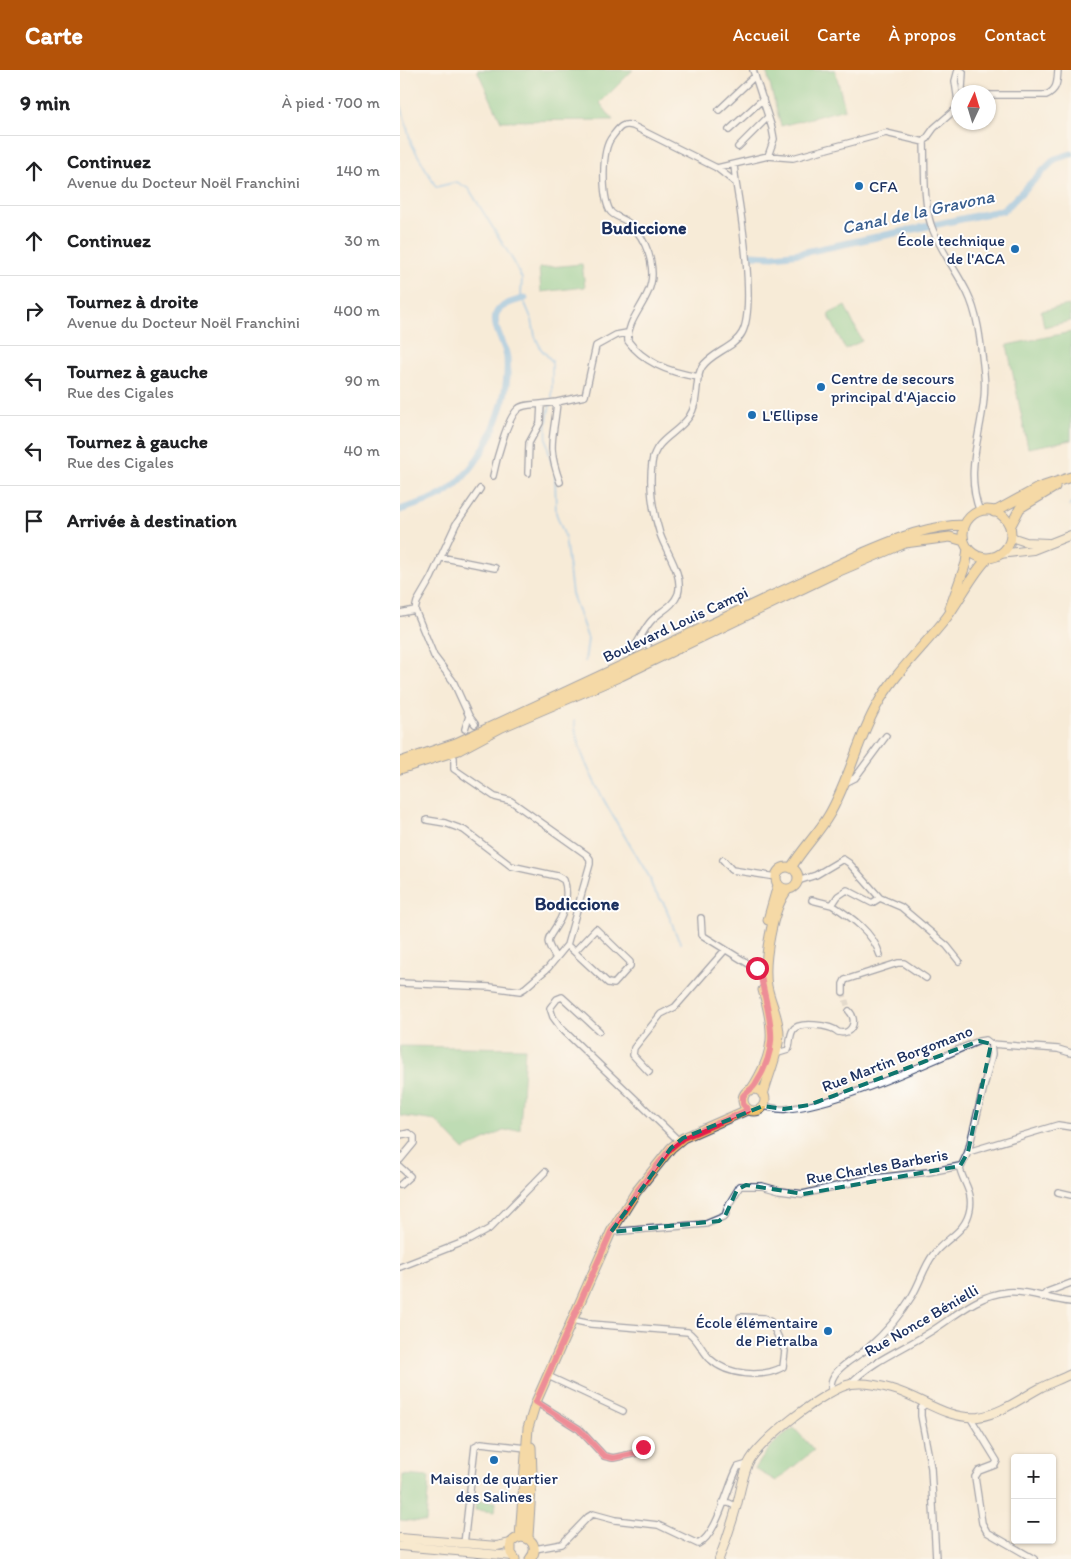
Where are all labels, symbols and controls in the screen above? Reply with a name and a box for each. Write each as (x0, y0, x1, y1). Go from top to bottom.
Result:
text: Carte (25, 21, 83, 50)
text: Accueil (733, 24, 789, 46)
text: Carte (817, 24, 860, 46)
text: À propos (888, 24, 956, 46)
text: Contact (984, 24, 1046, 46)
north arrow (951, 85, 996, 130)
text: 9 min (20, 90, 70, 115)
text: À pied · 700 m (282, 93, 380, 112)
text: Continuez (67, 150, 151, 173)
icon: ahead (20, 157, 48, 185)
text: 140 m (336, 161, 380, 180)
text: Avenue du Docteur Noël Franchini (67, 173, 300, 192)
place label: CFA (869, 177, 898, 196)
marker: CFA (853, 180, 865, 192)
water label: Canal de la Gravona (840, 185, 997, 239)
district label: Budiccione (601, 217, 687, 239)
icon: ahead (20, 227, 48, 255)
text: Continuez (67, 229, 151, 252)
text: 30 m (344, 231, 380, 250)
place label: École technique de l'ACA (898, 231, 1005, 268)
marker: École technique de l'ACA (1009, 243, 1021, 255)
text: Tournez à droite (67, 290, 199, 313)
icon: right (20, 297, 48, 325)
text: 400 m (334, 301, 380, 320)
text: Avenue du Docteur Noël Franchini (67, 313, 300, 332)
text: Tournez à gauche (67, 360, 208, 383)
icon: left (20, 367, 48, 395)
place label: Centre de secours principal d'Ajaccio (831, 369, 956, 406)
text: 90 m (345, 371, 380, 390)
marker: Centre de secours principal d'Ajaccio (815, 381, 827, 393)
text: Rue des Cigales (67, 383, 174, 402)
place label: L'Ellipse (762, 406, 818, 425)
marker: L'Ellipse (746, 409, 758, 421)
text: Tournez à gauche (67, 430, 208, 453)
icon: left (20, 437, 48, 465)
text: 40 m (343, 441, 380, 460)
text: Rue des Cigales (67, 453, 174, 472)
icon: arrive (20, 507, 48, 535)
text: Arrivée à destination (67, 509, 237, 532)
street label: Boulevard Louis Campi (600, 582, 751, 666)
district label: Bodiccione (535, 893, 620, 915)
route start (746, 957, 769, 980)
street label: Rue Martin Borgomano (819, 1021, 975, 1096)
street label: Rue Charles Barberis (805, 1145, 950, 1188)
street label: Rue Nonce Bénielli (861, 1280, 982, 1361)
place label: École élémentaire de Pietralba (696, 1313, 818, 1350)
marker: École élémentaire de Pietralba (822, 1325, 834, 1337)
route end (632, 1436, 655, 1459)
marker: Maison de quartier des Salines (488, 1454, 500, 1466)
map controls (1011, 1454, 1056, 1544)
button: + (1011, 1454, 1056, 1499)
place label: Maison de quartier des Salines (430, 1469, 558, 1506)
button: − (1011, 1499, 1056, 1544)

